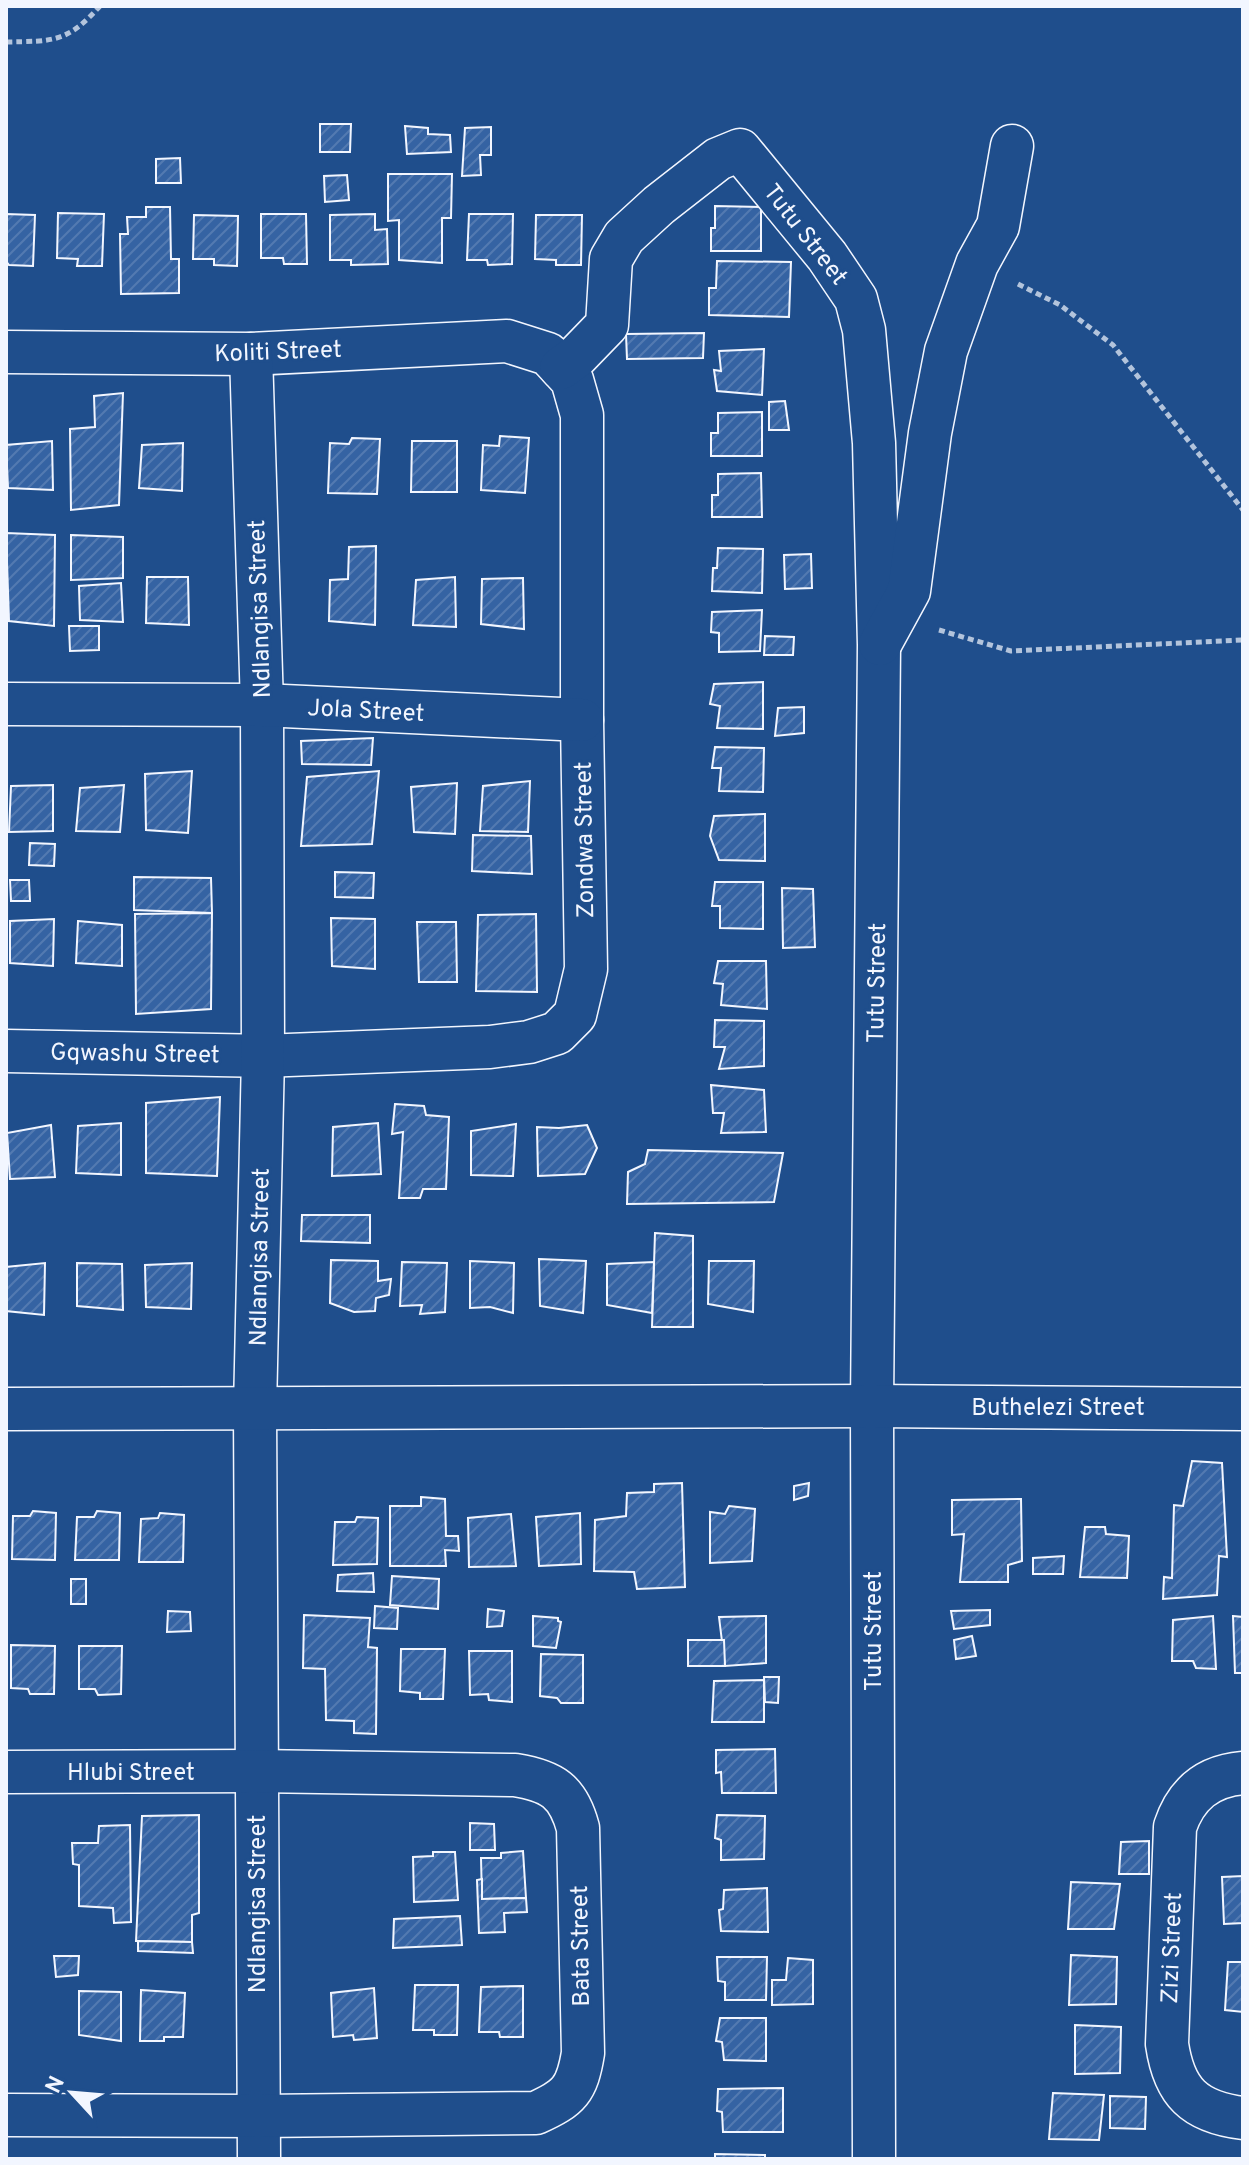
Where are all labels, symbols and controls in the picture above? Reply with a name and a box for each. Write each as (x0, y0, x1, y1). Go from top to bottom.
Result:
street label: Tutu Street (756, 179, 853, 292)
street label: Koliti Street (214, 336, 342, 370)
street label: Ndlangisa Street (243, 519, 279, 699)
street label: Jola Street (307, 694, 425, 730)
street label: Zondwa Street (570, 761, 602, 919)
street label: Tutu Street (862, 923, 894, 1043)
street label: Gqwashu Street (50, 1039, 220, 1071)
street label: Ndlangisa Street (244, 1167, 278, 1347)
street label: Buthelezi Street (971, 1394, 1145, 1424)
street label: Tutu Street (860, 1571, 890, 1691)
street label: Hlubi Street (67, 1759, 195, 1789)
street label: Ndlangisa Street (244, 1815, 274, 1993)
street label: Bata Street (566, 1885, 598, 2007)
street label: Zizi Street (1156, 1892, 1190, 2004)
north arrow (32, 2053, 112, 2133)
text: N (41, 2072, 72, 2098)

